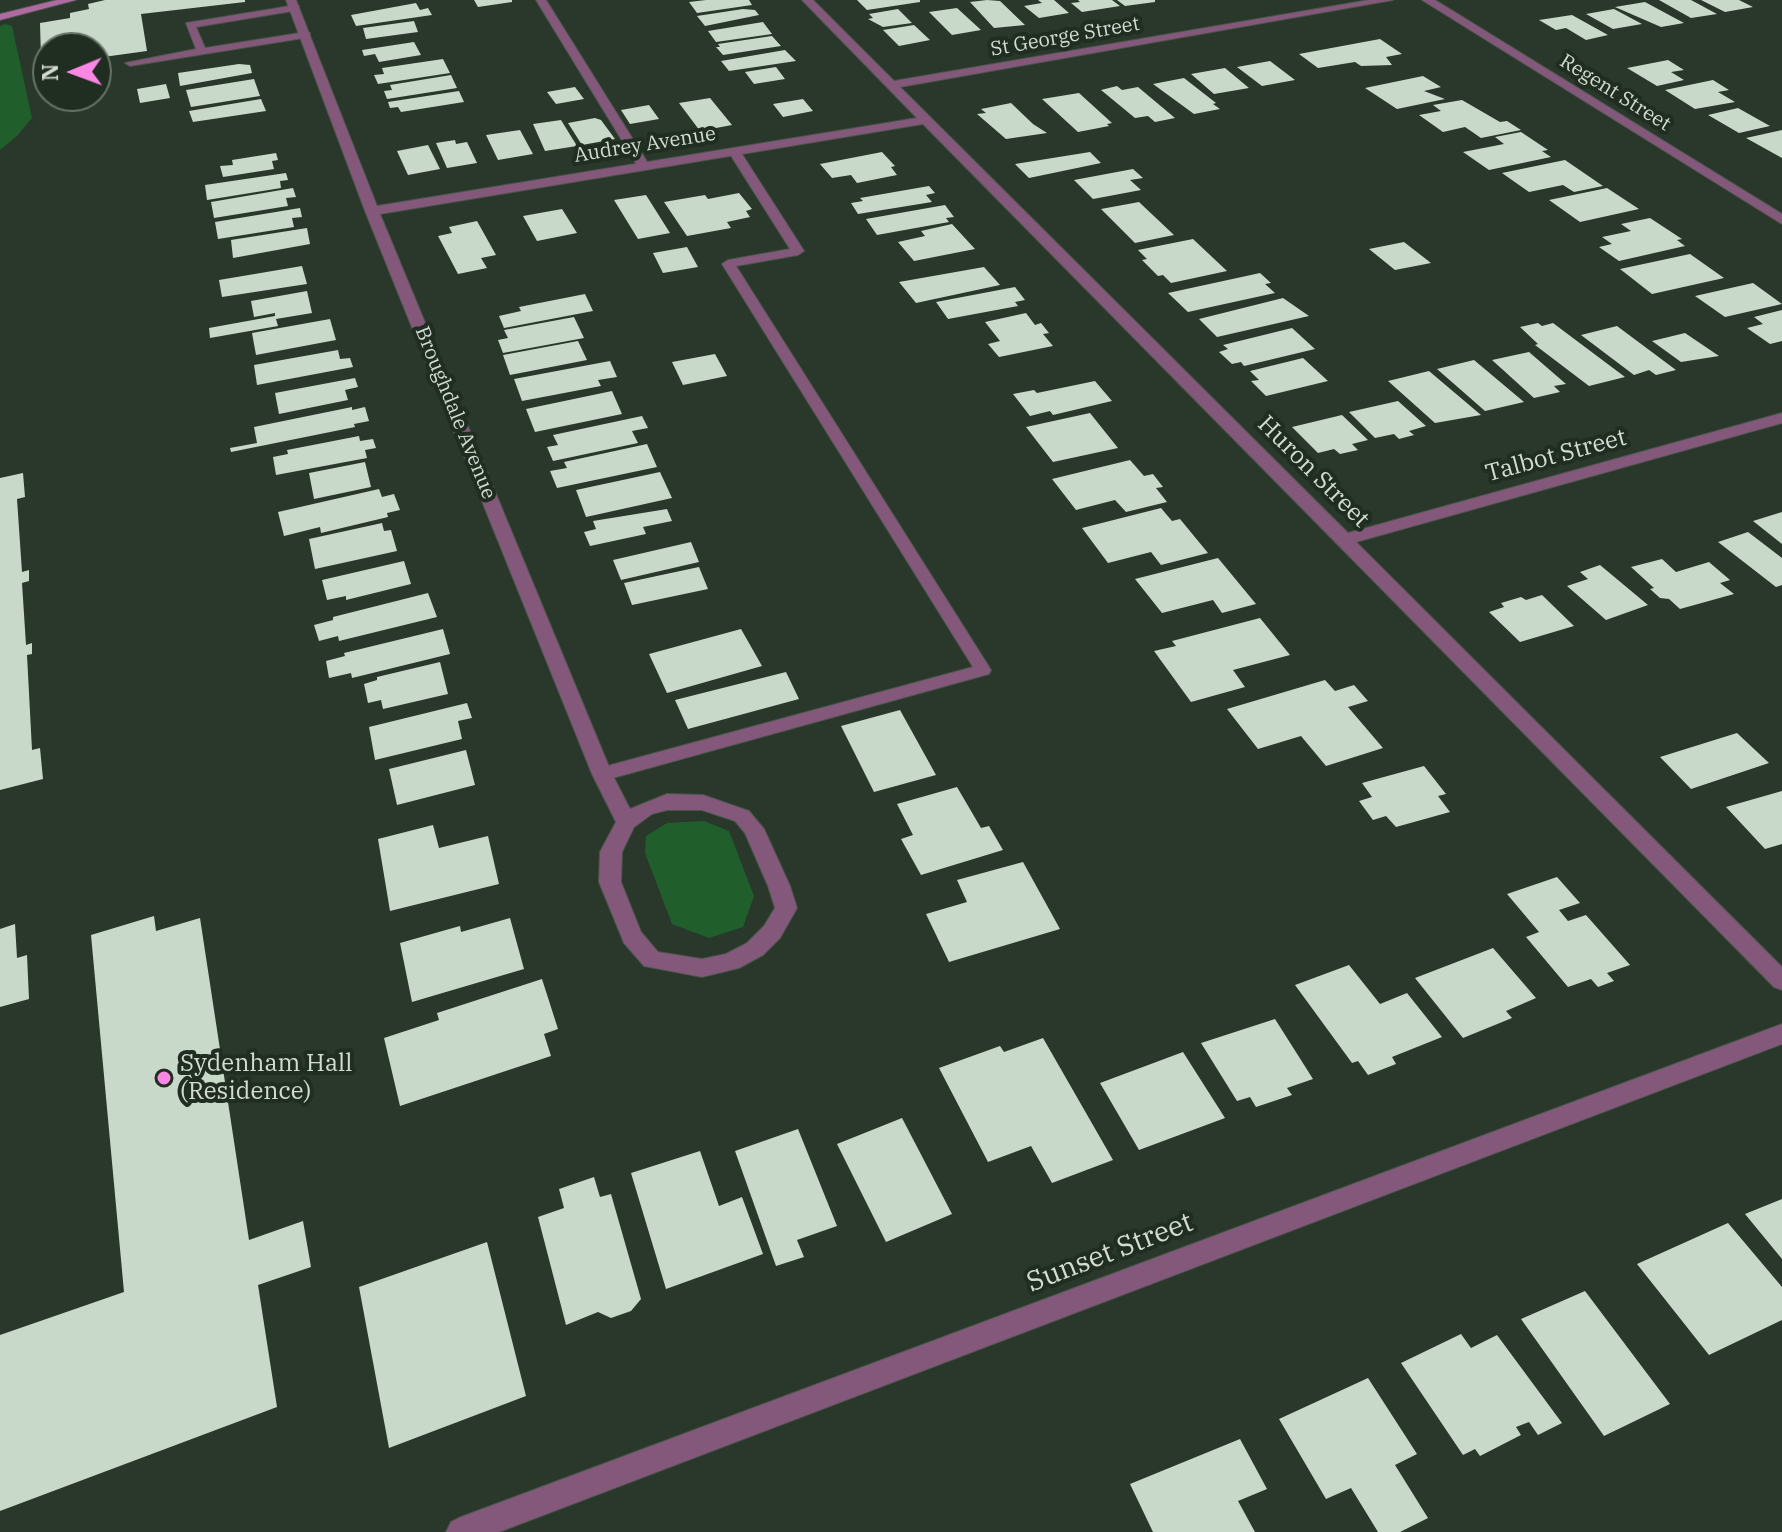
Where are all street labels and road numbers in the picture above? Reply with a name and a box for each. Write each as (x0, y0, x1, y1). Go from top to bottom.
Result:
street label: St George Street (989, 12, 1141, 62)
street label: Regent Street (1555, 49, 1675, 137)
street label: Audrey Avenue (573, 122, 717, 168)
street label: Broughdale Avenue (409, 323, 501, 503)
street label: Huron Street (1251, 410, 1375, 534)
street label: Talbot Street (1482, 423, 1630, 489)
street label: Sunset Street (1022, 1206, 1198, 1300)

